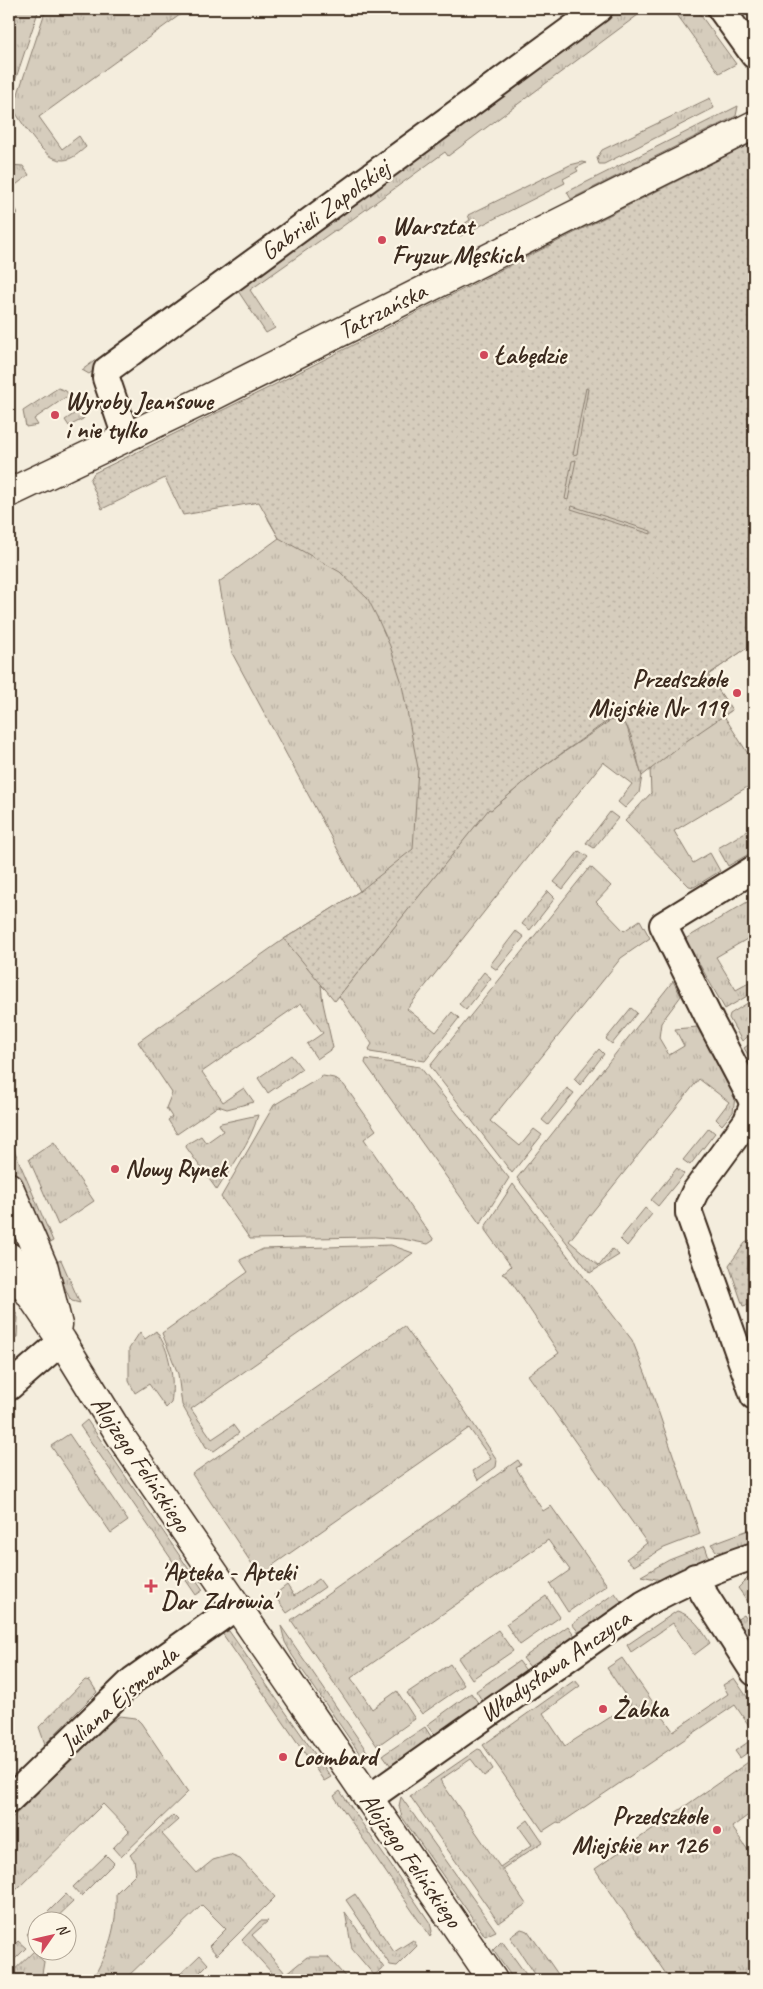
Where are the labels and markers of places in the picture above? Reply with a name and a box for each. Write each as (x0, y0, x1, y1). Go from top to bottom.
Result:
place label: Warsztat Fryzur Męskich (392, 210, 525, 271)
marker: Warsztat Fryzur Męskich (376, 234, 388, 246)
place label: Łabędzie (494, 339, 568, 371)
marker: Łabędzie (478, 349, 490, 361)
place label: Wyroby Jeansowe i nie tylko (65, 385, 214, 446)
marker: Wyroby Jeansowe i nie tylko (49, 409, 61, 421)
place label: Przedszkole Miejskie Nr 119 (589, 663, 730, 724)
marker: Przedszkole Miejskie Nr 119 (731, 687, 743, 699)
place label: Nowy Rynek (125, 1153, 230, 1185)
marker: Nowy Rynek (109, 1163, 121, 1175)
place label: 'Apteka - Apteki Dar Zdrowia' (161, 1556, 299, 1617)
marker: 'Apteka - Apteki Dar Zdrowia' (145, 1580, 157, 1592)
place label: Żabka (613, 1693, 670, 1725)
marker: Żabka (597, 1703, 609, 1715)
place label: Loombard (293, 1741, 381, 1773)
marker: Loombard (277, 1751, 289, 1763)
place label: Przedszkole Miejskie nr 126 (572, 1800, 709, 1861)
marker: Przedszkole Miejskie nr 126 (711, 1824, 723, 1836)

